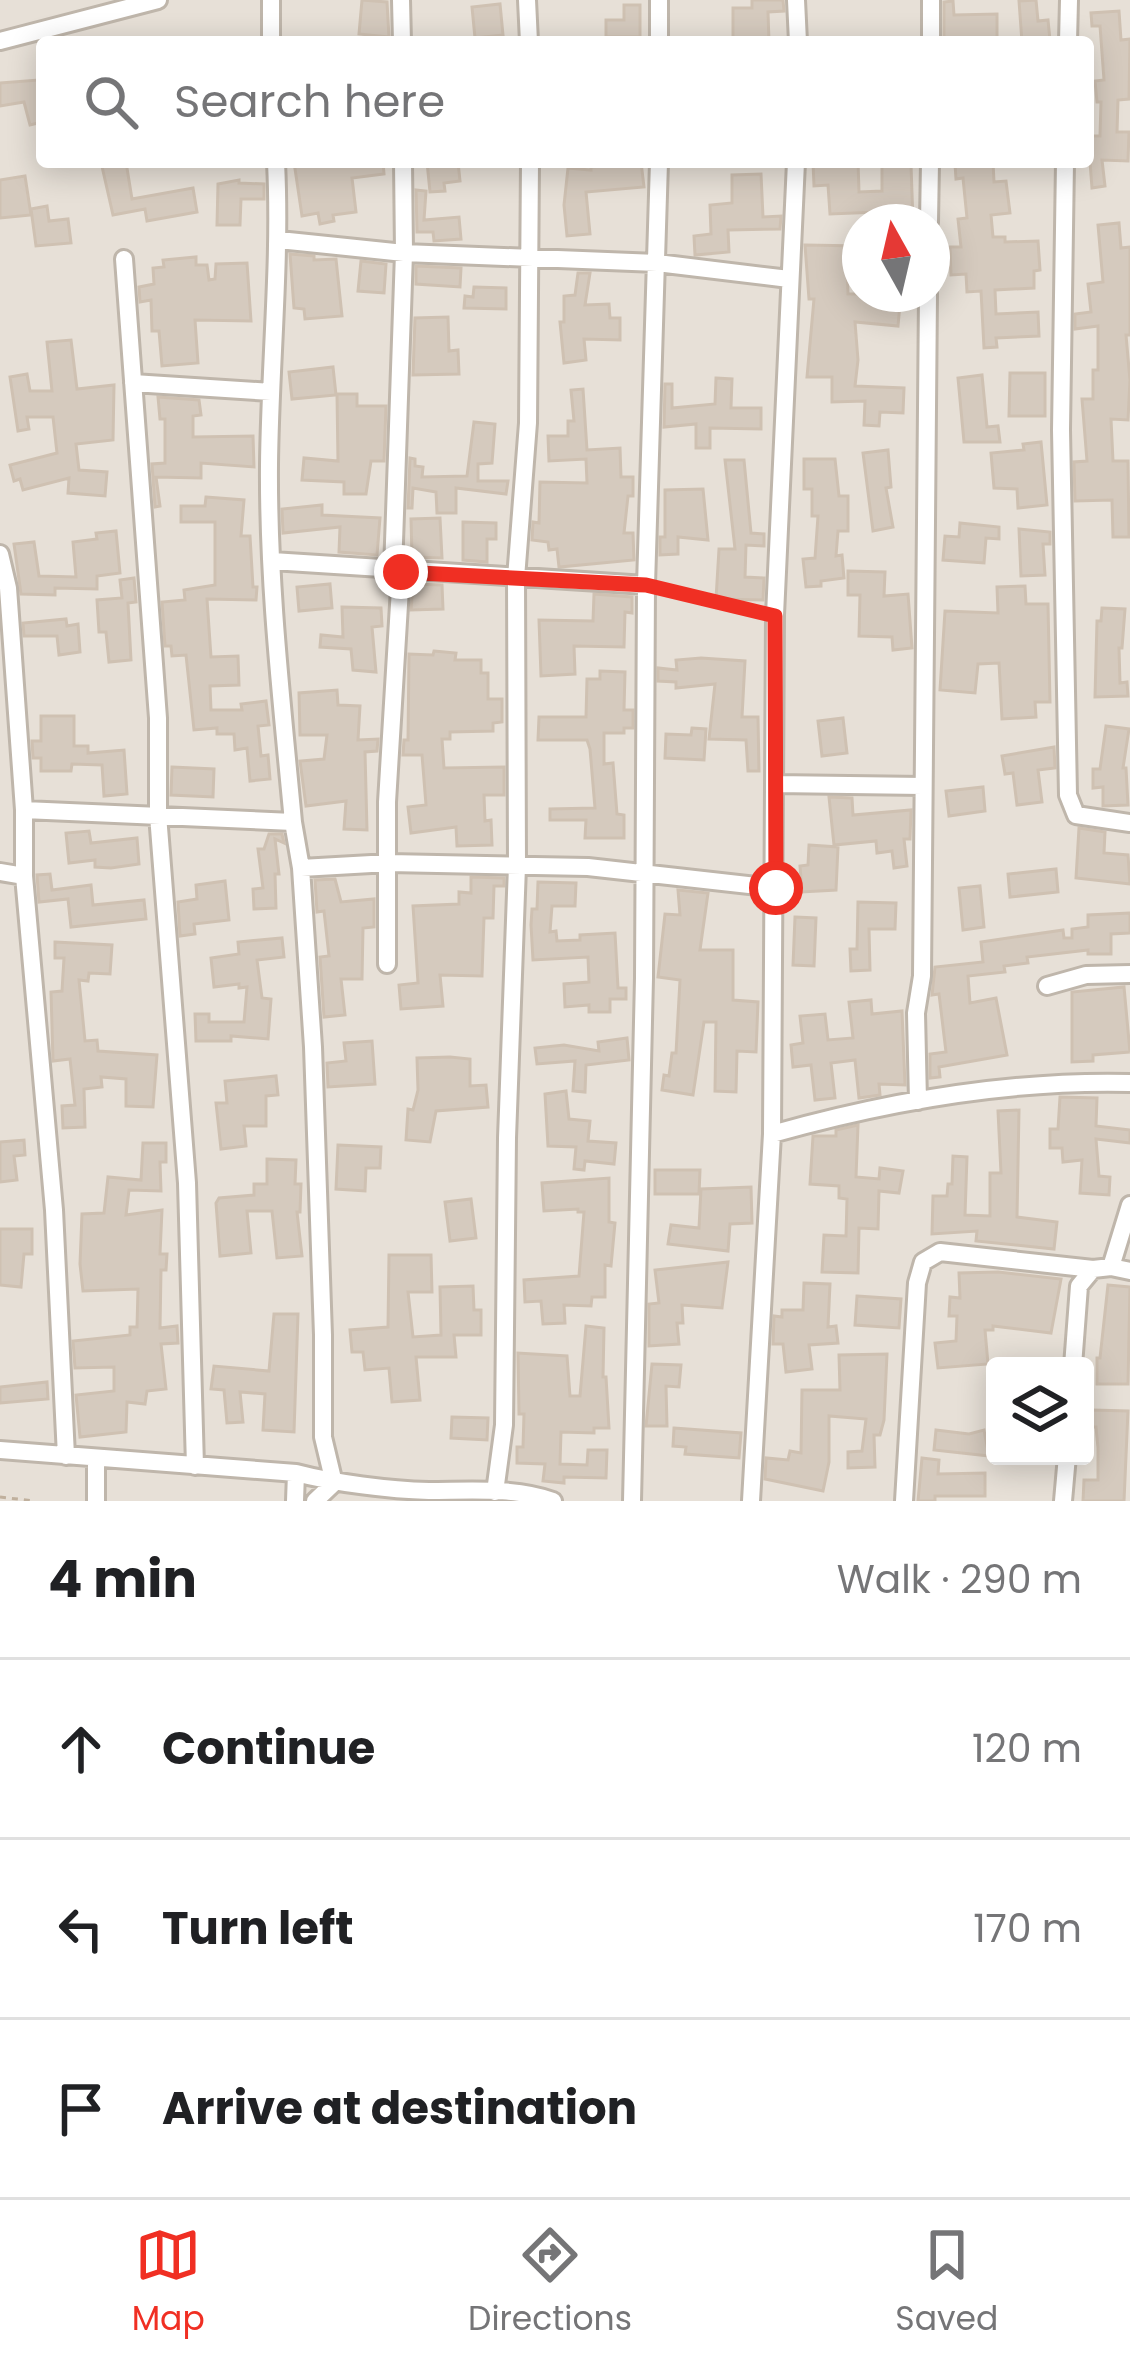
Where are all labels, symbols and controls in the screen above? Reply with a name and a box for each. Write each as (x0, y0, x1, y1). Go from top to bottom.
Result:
search box (36, 36, 1094, 168)
icon: search (78, 69, 144, 135)
text: Search here (174, 70, 445, 133)
north arrow (842, 204, 950, 312)
route end (374, 545, 428, 599)
route start (749, 861, 803, 915)
map controls (986, 1357, 1094, 1465)
button: layers (986, 1357, 1094, 1465)
text: 4 min (48, 1543, 197, 1615)
text: Walk · 290 m (837, 1552, 1082, 1607)
icon: ahead (48, 1716, 114, 1782)
text: Continue (162, 1717, 375, 1780)
text: 120 m (972, 1721, 1082, 1776)
icon: left (48, 1896, 114, 1962)
text: Turn left (162, 1897, 354, 1960)
text: 170 m (973, 1901, 1082, 1956)
icon: arrive (48, 2076, 114, 2142)
text: Arrive at destination (162, 2077, 637, 2140)
tab: Map (132, 2222, 205, 2344)
tab: Directions (468, 2222, 632, 2344)
tab: Saved (895, 2222, 998, 2344)

